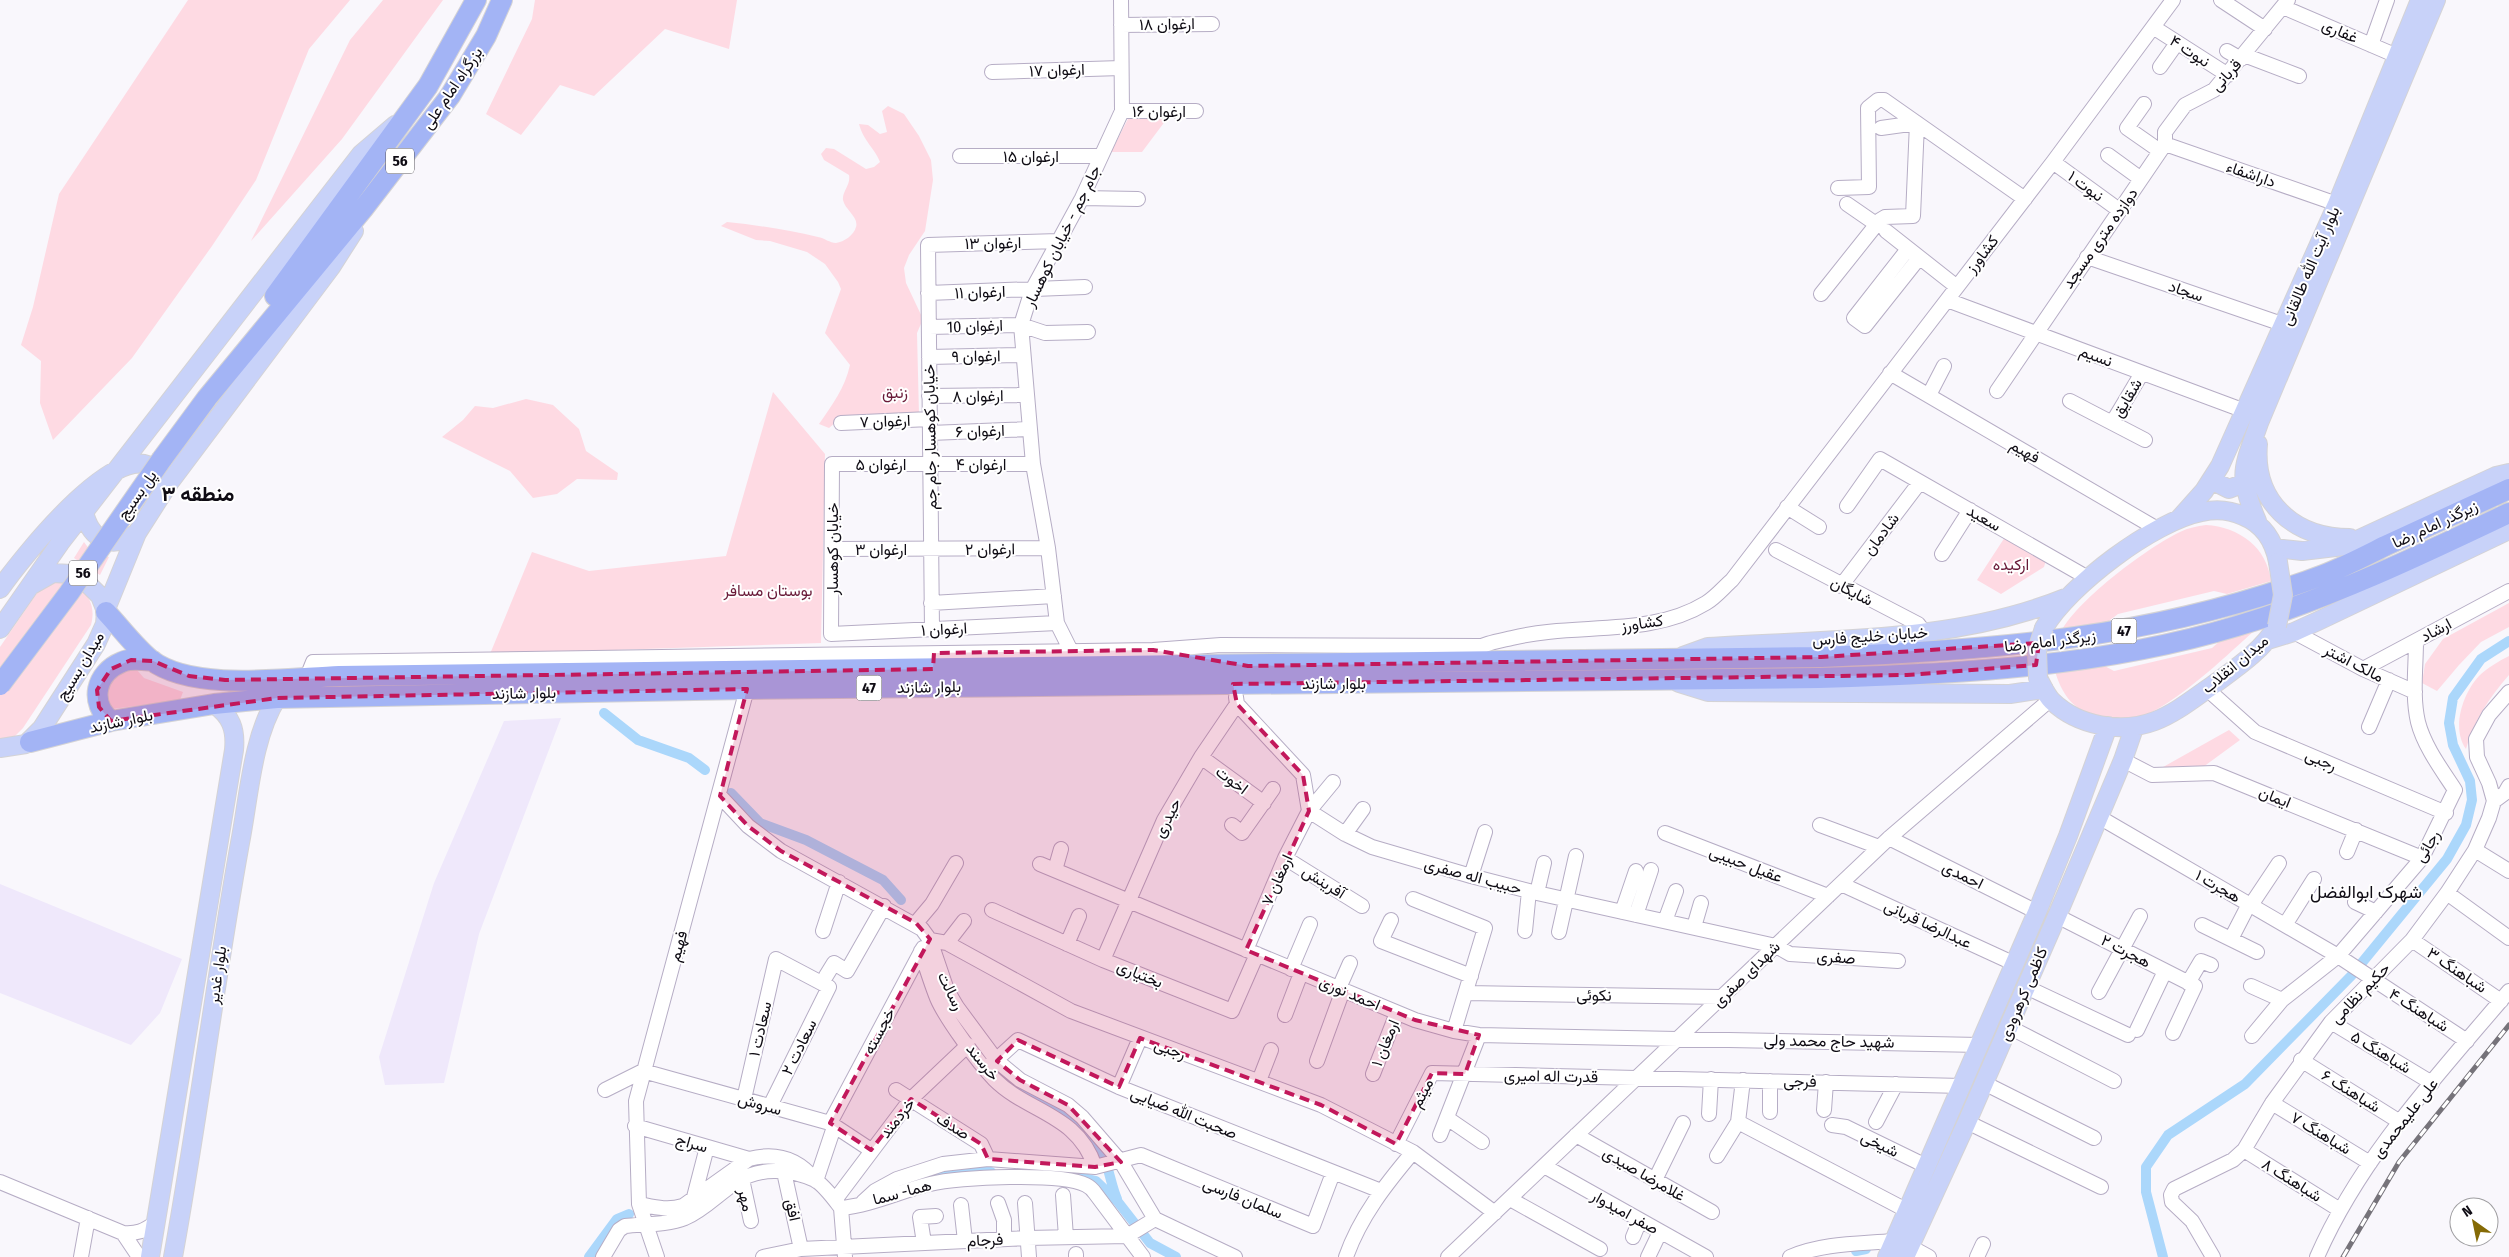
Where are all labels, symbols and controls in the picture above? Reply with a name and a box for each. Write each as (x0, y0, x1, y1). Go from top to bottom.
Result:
street label: ارغوان ۱۸ (1139, 14, 1195, 35)
street label: غفاری (2319, 15, 2361, 48)
street label: نبوت ۴ (2166, 31, 2214, 72)
street label: بزرگراه امام علی (417, 43, 487, 133)
street label: قربانی (2207, 55, 2246, 96)
street label: ارغوان ۱۷ (1029, 60, 1085, 81)
street label: ارغوان ۱۶ (1132, 102, 1186, 122)
street label: ارغوان ۱۵ (1003, 147, 1059, 167)
road number: 56 (386, 148, 414, 174)
street label: داراشفاء (2224, 157, 2278, 192)
street label: جام جم - خیابان کوهسار (1019, 162, 1106, 311)
street label: نبوت ۱ (2064, 167, 2108, 206)
street label: دوازده متری مسجد (2058, 184, 2143, 293)
street label: بلوار آیت الله طالقانی (2276, 204, 2345, 329)
street label: کشاورز (1961, 231, 2003, 278)
street label: ارغوان ۱۳ (964, 233, 1022, 254)
street label: سجاد (2166, 276, 2206, 306)
street label: ارغوان ۱۱ (954, 282, 1006, 303)
street label: ارغوان 10 (947, 316, 1003, 337)
street label: نسیم (2076, 341, 2115, 372)
street label: ارغوان ۹ (951, 346, 1001, 367)
street label: خیابان کوهسار جام جم (919, 364, 942, 510)
street label: شقایق (2108, 375, 2147, 421)
park label: زنبق (882, 383, 908, 403)
street label: ارغوان ۸ (952, 386, 1004, 407)
street label: ارغوان ۷ (859, 411, 911, 432)
street label: ارغوان ۶ (955, 421, 1005, 442)
street label: فهیم (2006, 435, 2043, 468)
street label: ارغوان ۵ (855, 455, 907, 475)
street label: ارغوان ۴ (956, 455, 1006, 475)
street label: پل بسیج (113, 467, 162, 525)
district label: منطقه ۳ (162, 481, 234, 507)
street label: زیرگذر امام رضا (2389, 496, 2481, 553)
street label: سعید (1964, 501, 2004, 535)
street label: خیابان کوهسار (823, 502, 843, 596)
street label: شادمان (1859, 509, 1903, 559)
street label: ارغوان ۲ (965, 539, 1015, 560)
street label: ارغوان ۳ (855, 540, 907, 560)
park label: ارکیده (1993, 555, 2029, 575)
road number: 56 (69, 560, 97, 586)
street label: شایگان (1828, 572, 1876, 610)
park label: بوستان مسافر (722, 581, 813, 601)
street label: کشاورز (1619, 611, 1665, 637)
street label: ارشاد (2417, 614, 2455, 647)
street label: ارغوان ۱ (920, 618, 968, 641)
road number: 47 (2112, 618, 2136, 644)
street label: خیابان خلیج فارس (1811, 622, 1929, 652)
street label: زیرگذر امام رضا (2003, 626, 2097, 657)
street label: میدان بسیج (52, 628, 110, 705)
street label: میدان انقلاب (2198, 631, 2272, 697)
street label: مالک اشتر (2320, 639, 2387, 687)
street label: بلوار شازند (1302, 674, 1366, 694)
road number: 47 (856, 676, 882, 700)
street label: بلوار شازند (897, 677, 961, 698)
street label: بلوار شازند (492, 683, 556, 704)
street label: بلوار شازند (88, 705, 155, 738)
street label: رجبی (2302, 745, 2340, 776)
street label: اخوت (1211, 762, 1252, 799)
street label: ایمان (2256, 782, 2294, 812)
street label: حیدری (1149, 795, 1186, 841)
street label: رجائی (2410, 826, 2445, 866)
street label: عقیل حبیبی (1706, 841, 1785, 888)
street label: ارمغان ۷ (1257, 852, 1298, 909)
street label: حبیب اله صفری (1422, 854, 1524, 899)
street label: احمدی (1939, 857, 1987, 894)
street label: آفرینش (1298, 861, 1350, 904)
street label: هجرت ۱ (2191, 865, 2244, 907)
district label: شهرک ابوالفضل (2310, 881, 2422, 903)
street label: عبدالرضا قربانی (1881, 896, 1975, 953)
street label: فهیم (665, 928, 692, 964)
street label: هجرت ۲ (2098, 930, 2154, 972)
street label: شهدای صفری (1708, 937, 1784, 1012)
street label: شباهنگ ۳ (2423, 943, 2491, 997)
street label: کاظمی کرهرودی (1995, 944, 2052, 1044)
street label: بلوار غدیر (203, 945, 231, 1006)
street label: صفری (1816, 946, 1856, 969)
street label: بختیاری (1114, 956, 1166, 993)
street label: حکیم نظامی (2326, 958, 2395, 1028)
street label: رسالت (933, 969, 968, 1014)
street label: احمد نوری (1316, 972, 1383, 1015)
street label: شباهنگ ۴ (2386, 984, 2452, 1036)
street label: نکوئی (1576, 985, 1612, 1006)
street label: سعادت ۱ (744, 1000, 776, 1058)
street label: خجسته (859, 1004, 899, 1057)
street label: سعادت ۲ (777, 1016, 821, 1078)
street label: ارمغان ۱ (1367, 1017, 1404, 1070)
street label: شباهنگ ۵ (2347, 1027, 2415, 1077)
street label: شهید حاج محمد ولی (1763, 1030, 1895, 1054)
street label: رجبی (1151, 1035, 1188, 1064)
street label: خرسند (962, 1040, 1004, 1085)
street label: قدرت اله امیری (1504, 1066, 1598, 1087)
street label: شباهنگ ۶ (2318, 1066, 2384, 1116)
street label: فرجی (1783, 1071, 1817, 1092)
street label: علی علیمحمدی (2368, 1074, 2443, 1162)
street label: میثم (1407, 1075, 1438, 1111)
street label: صحبت الله ضیایی (1128, 1083, 1240, 1144)
street label: سروش (736, 1089, 784, 1120)
street label: خردمند (875, 1094, 920, 1142)
street label: صدف (933, 1108, 973, 1144)
street label: شباهنگ ۷ (2287, 1108, 2355, 1158)
street label: شیخی (1858, 1127, 1902, 1162)
street label: سراج (673, 1129, 710, 1158)
street label: غلامرضا صیدی (1599, 1143, 1688, 1206)
street label: شباهنگ ۸ (2259, 1154, 2325, 1206)
street label: سلمان فارسی (1200, 1173, 1286, 1224)
street label: هما- سما (871, 1175, 933, 1209)
street label: صفر امیدوار (1587, 1185, 1662, 1239)
street label: مهر (733, 1186, 758, 1213)
street label: افق (780, 1197, 805, 1223)
north arrow (2449, 1197, 2499, 1247)
text: N (2459, 1202, 2475, 1221)
street label: فرجام (966, 1230, 1004, 1251)

